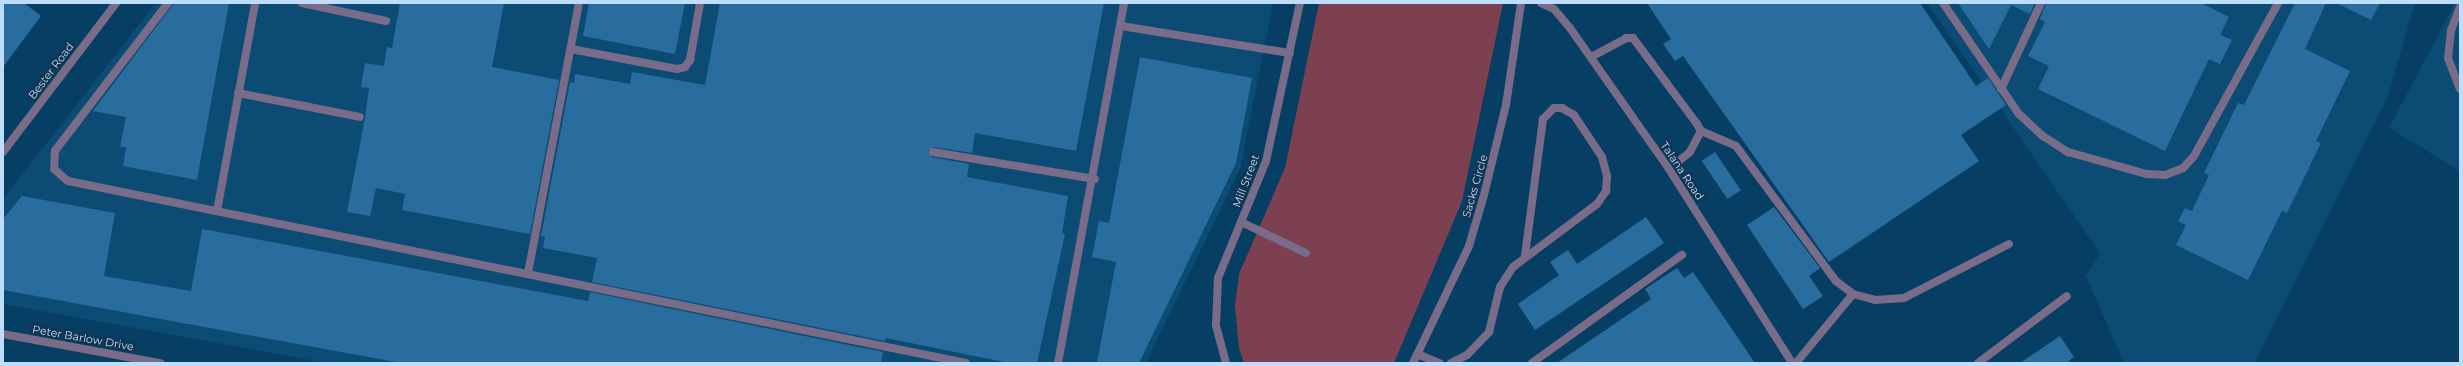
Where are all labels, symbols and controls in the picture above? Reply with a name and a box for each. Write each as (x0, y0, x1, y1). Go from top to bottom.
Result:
street label: Bester Road (25, 40, 77, 102)
street label: Talana Road (1658, 139, 1706, 203)
street label: Mill Street (1230, 153, 1262, 209)
street label: Sacks Circle (1460, 153, 1490, 219)
street label: Peter Barlow Drive (31, 323, 135, 353)

